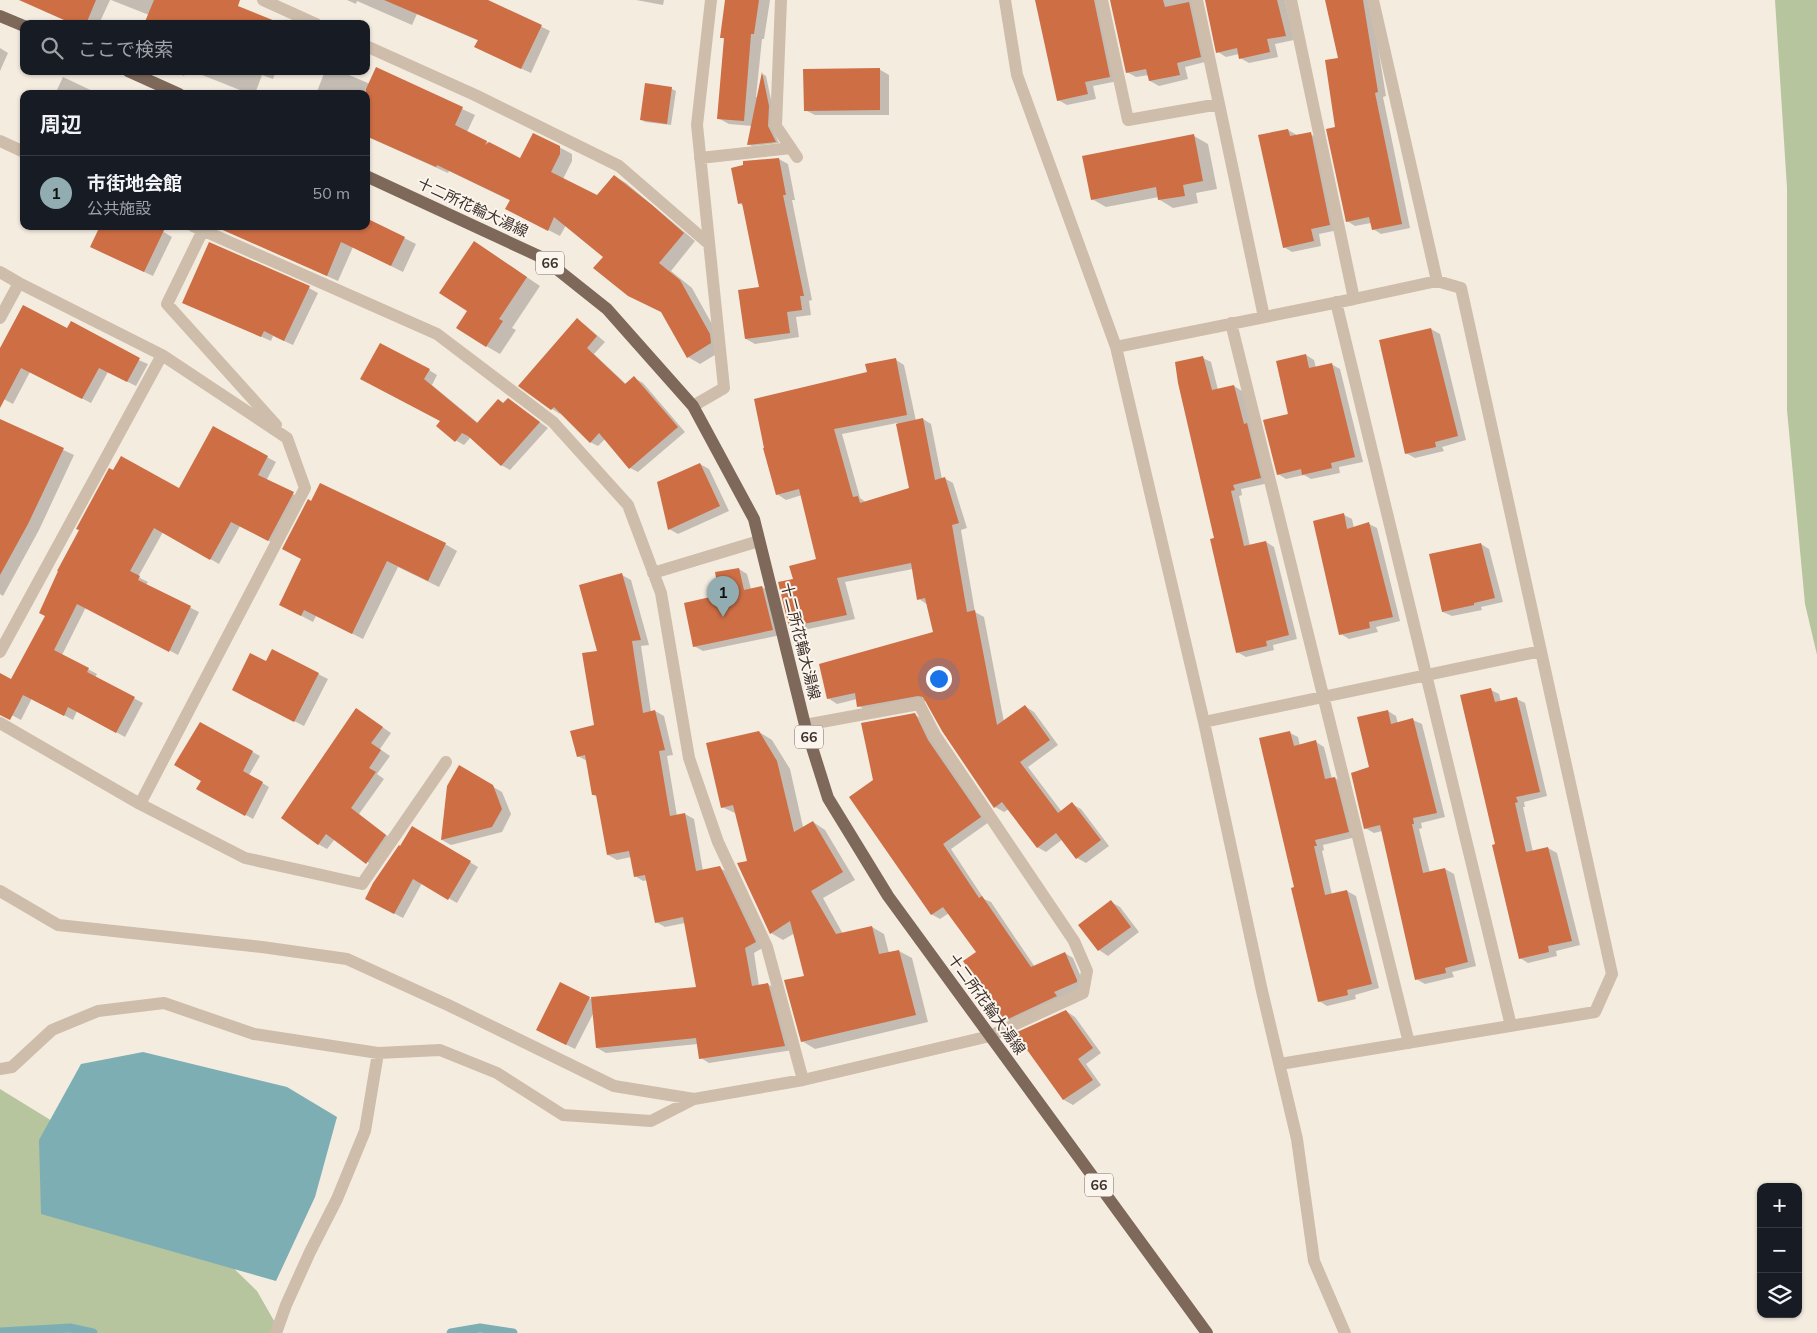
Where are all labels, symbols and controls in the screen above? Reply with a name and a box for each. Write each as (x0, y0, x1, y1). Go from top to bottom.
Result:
search box (20, 20, 370, 75)
icon: search (38, 34, 66, 62)
text: ここで検索 (78, 37, 173, 61)
text: 周辺 (40, 111, 82, 137)
text: 市街地会館 (87, 171, 182, 195)
street label: 十二所花輪大湯線 (415, 173, 531, 241)
text: 1 (51, 183, 61, 203)
text: 50 m (313, 183, 350, 203)
text: 公共施設 (87, 198, 151, 218)
road number: 66 (536, 252, 564, 274)
pin: 1 (707, 576, 739, 617)
street label: 十二所花輪大湯線 (777, 580, 825, 702)
your location (926, 666, 952, 692)
road number: 66 (795, 726, 823, 749)
street label: 十二所花輪大湯線 (944, 950, 1030, 1058)
road number: 66 (1085, 1174, 1113, 1196)
map controls (1757, 1183, 1802, 1318)
button: + (1757, 1183, 1802, 1228)
button: − (1757, 1228, 1802, 1273)
button: layers (1757, 1273, 1802, 1318)

